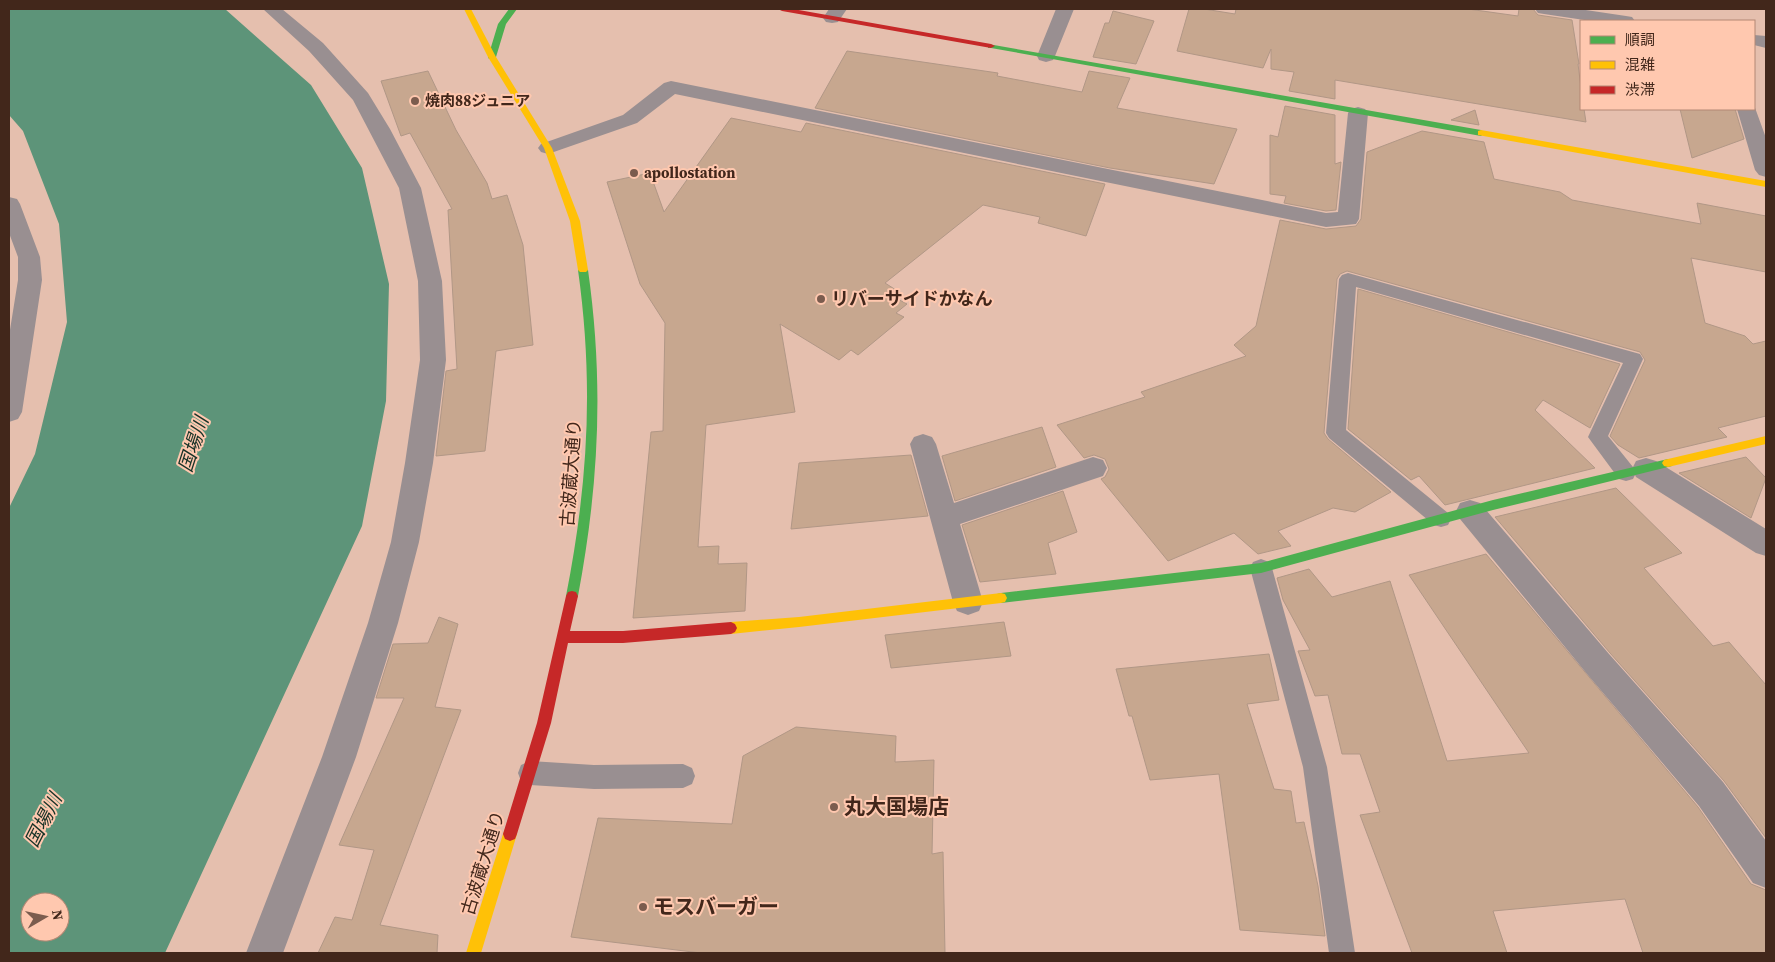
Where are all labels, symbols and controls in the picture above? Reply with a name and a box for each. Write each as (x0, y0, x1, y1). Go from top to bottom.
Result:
legend (1580, 20, 1755, 110)
text: 順調 (1625, 29, 1655, 50)
text: 混雑 (1625, 54, 1655, 75)
text: 渋滞 (1625, 79, 1655, 100)
place label: 焼肉88ジュニア (425, 90, 530, 111)
marker: 焼肉88ジュニア (409, 95, 421, 107)
place label: apollostation (644, 162, 736, 183)
marker: apollostation (628, 167, 640, 179)
place label: リバーサイドかなん (831, 286, 993, 311)
marker: リバーサイドかなん (815, 293, 827, 305)
water label: 国場川 (172, 411, 215, 475)
street label: 古波蔵大通り (554, 418, 587, 528)
water label: 国場川 (18, 787, 68, 851)
place label: 丸大国場店 (844, 792, 949, 821)
marker: 丸大国場店 (828, 801, 840, 813)
street label: 古波蔵大通り (455, 808, 510, 918)
north arrow (20, 892, 70, 942)
place label: モスバーガー (653, 892, 779, 921)
marker: モスバーガー (637, 901, 649, 913)
text: N (47, 908, 69, 922)

